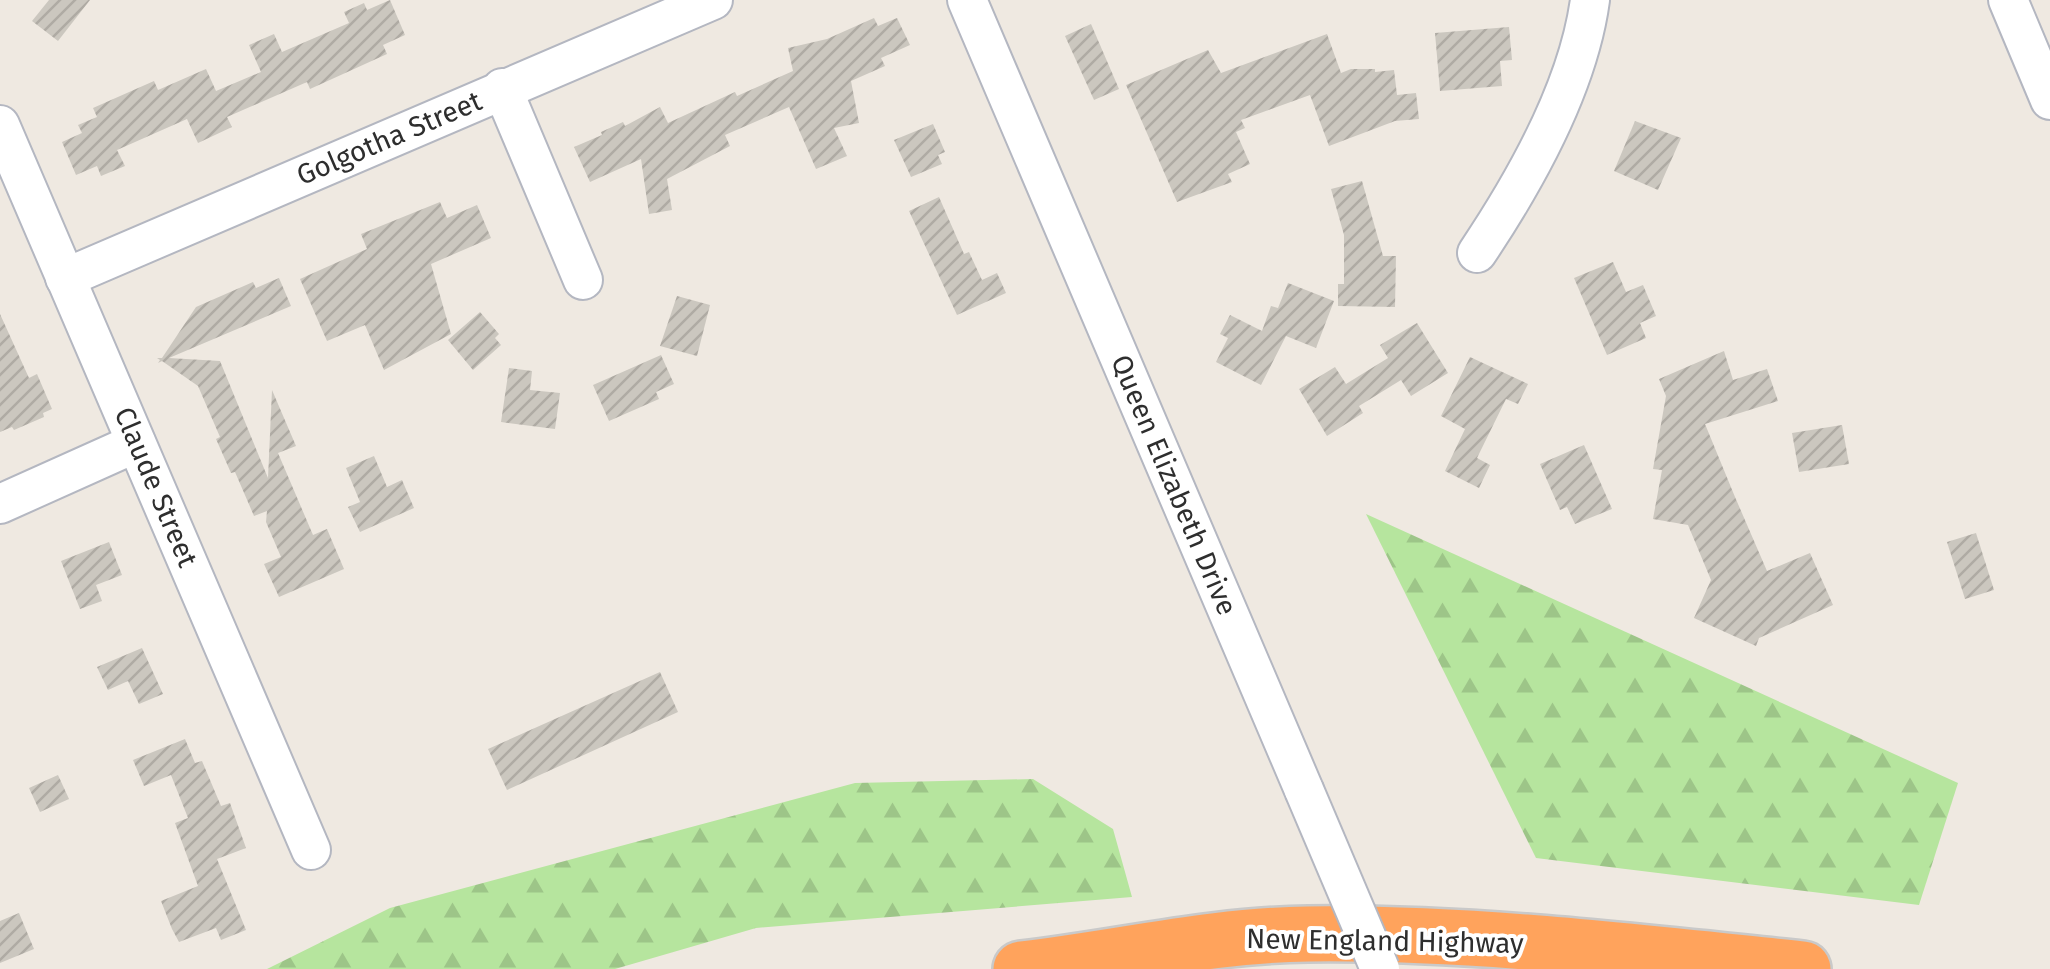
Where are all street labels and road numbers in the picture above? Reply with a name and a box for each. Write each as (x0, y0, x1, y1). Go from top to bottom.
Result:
street label: Golgotha Street (292, 84, 487, 192)
street label: Queen Elizabeth Drive (1104, 350, 1244, 620)
street label: Claude Street (108, 402, 205, 573)
street label: New England Highway (1246, 922, 1524, 960)

